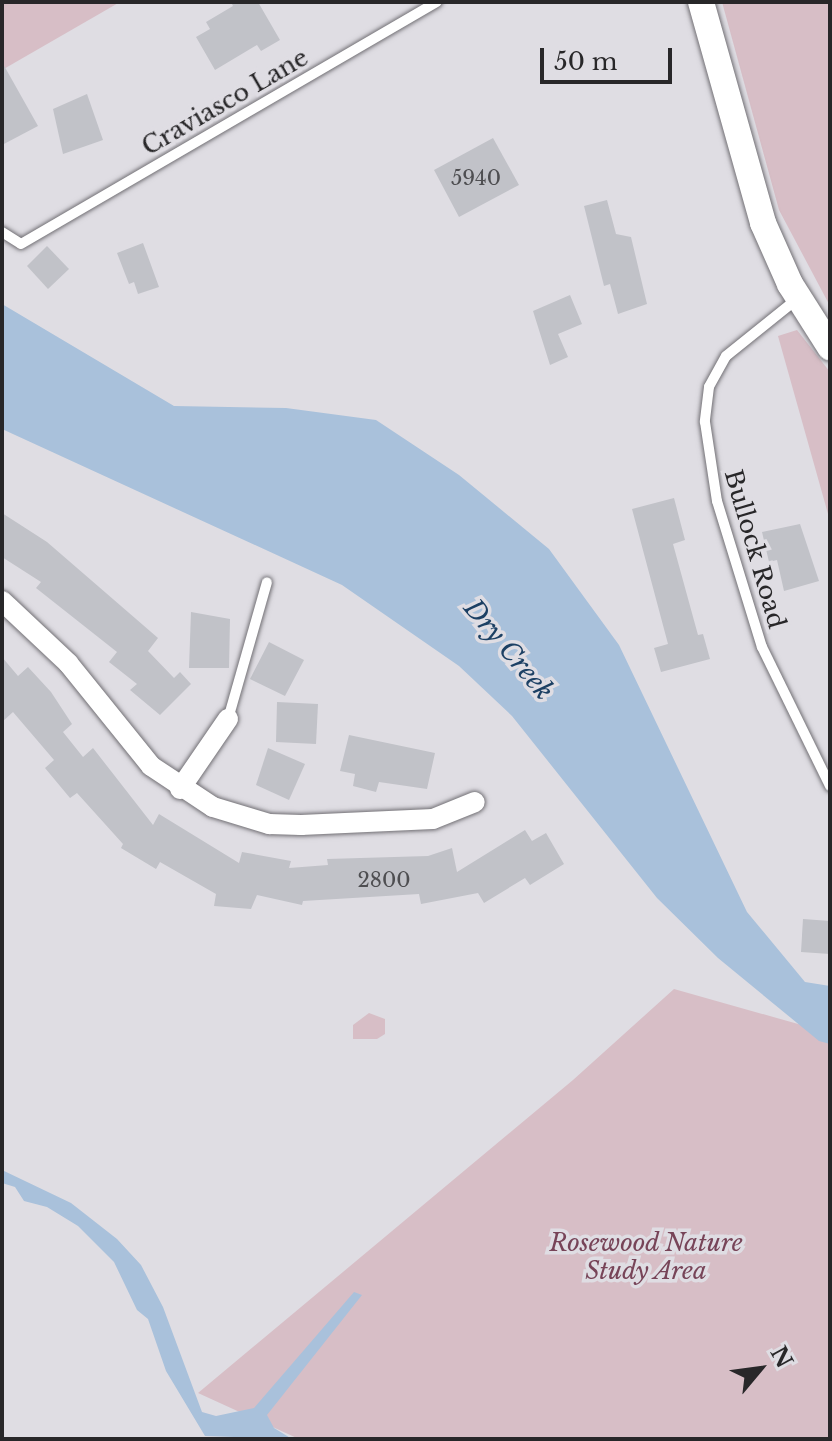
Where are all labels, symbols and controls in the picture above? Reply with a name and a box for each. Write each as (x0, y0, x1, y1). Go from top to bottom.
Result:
scale bar (544, 32, 676, 82)
street label: Craviasco Lane (137, 43, 313, 161)
text: 50 m (554, 47, 617, 76)
house number: 5940 (451, 166, 501, 190)
street label: Bullock Road (719, 466, 791, 632)
water label: Dry Creek (457, 593, 559, 707)
house number: 2800 (358, 868, 410, 892)
park label: Rosewood Nature Study Area (549, 1229, 743, 1285)
north arrow (720, 1329, 800, 1409)
text: N (765, 1342, 798, 1373)

